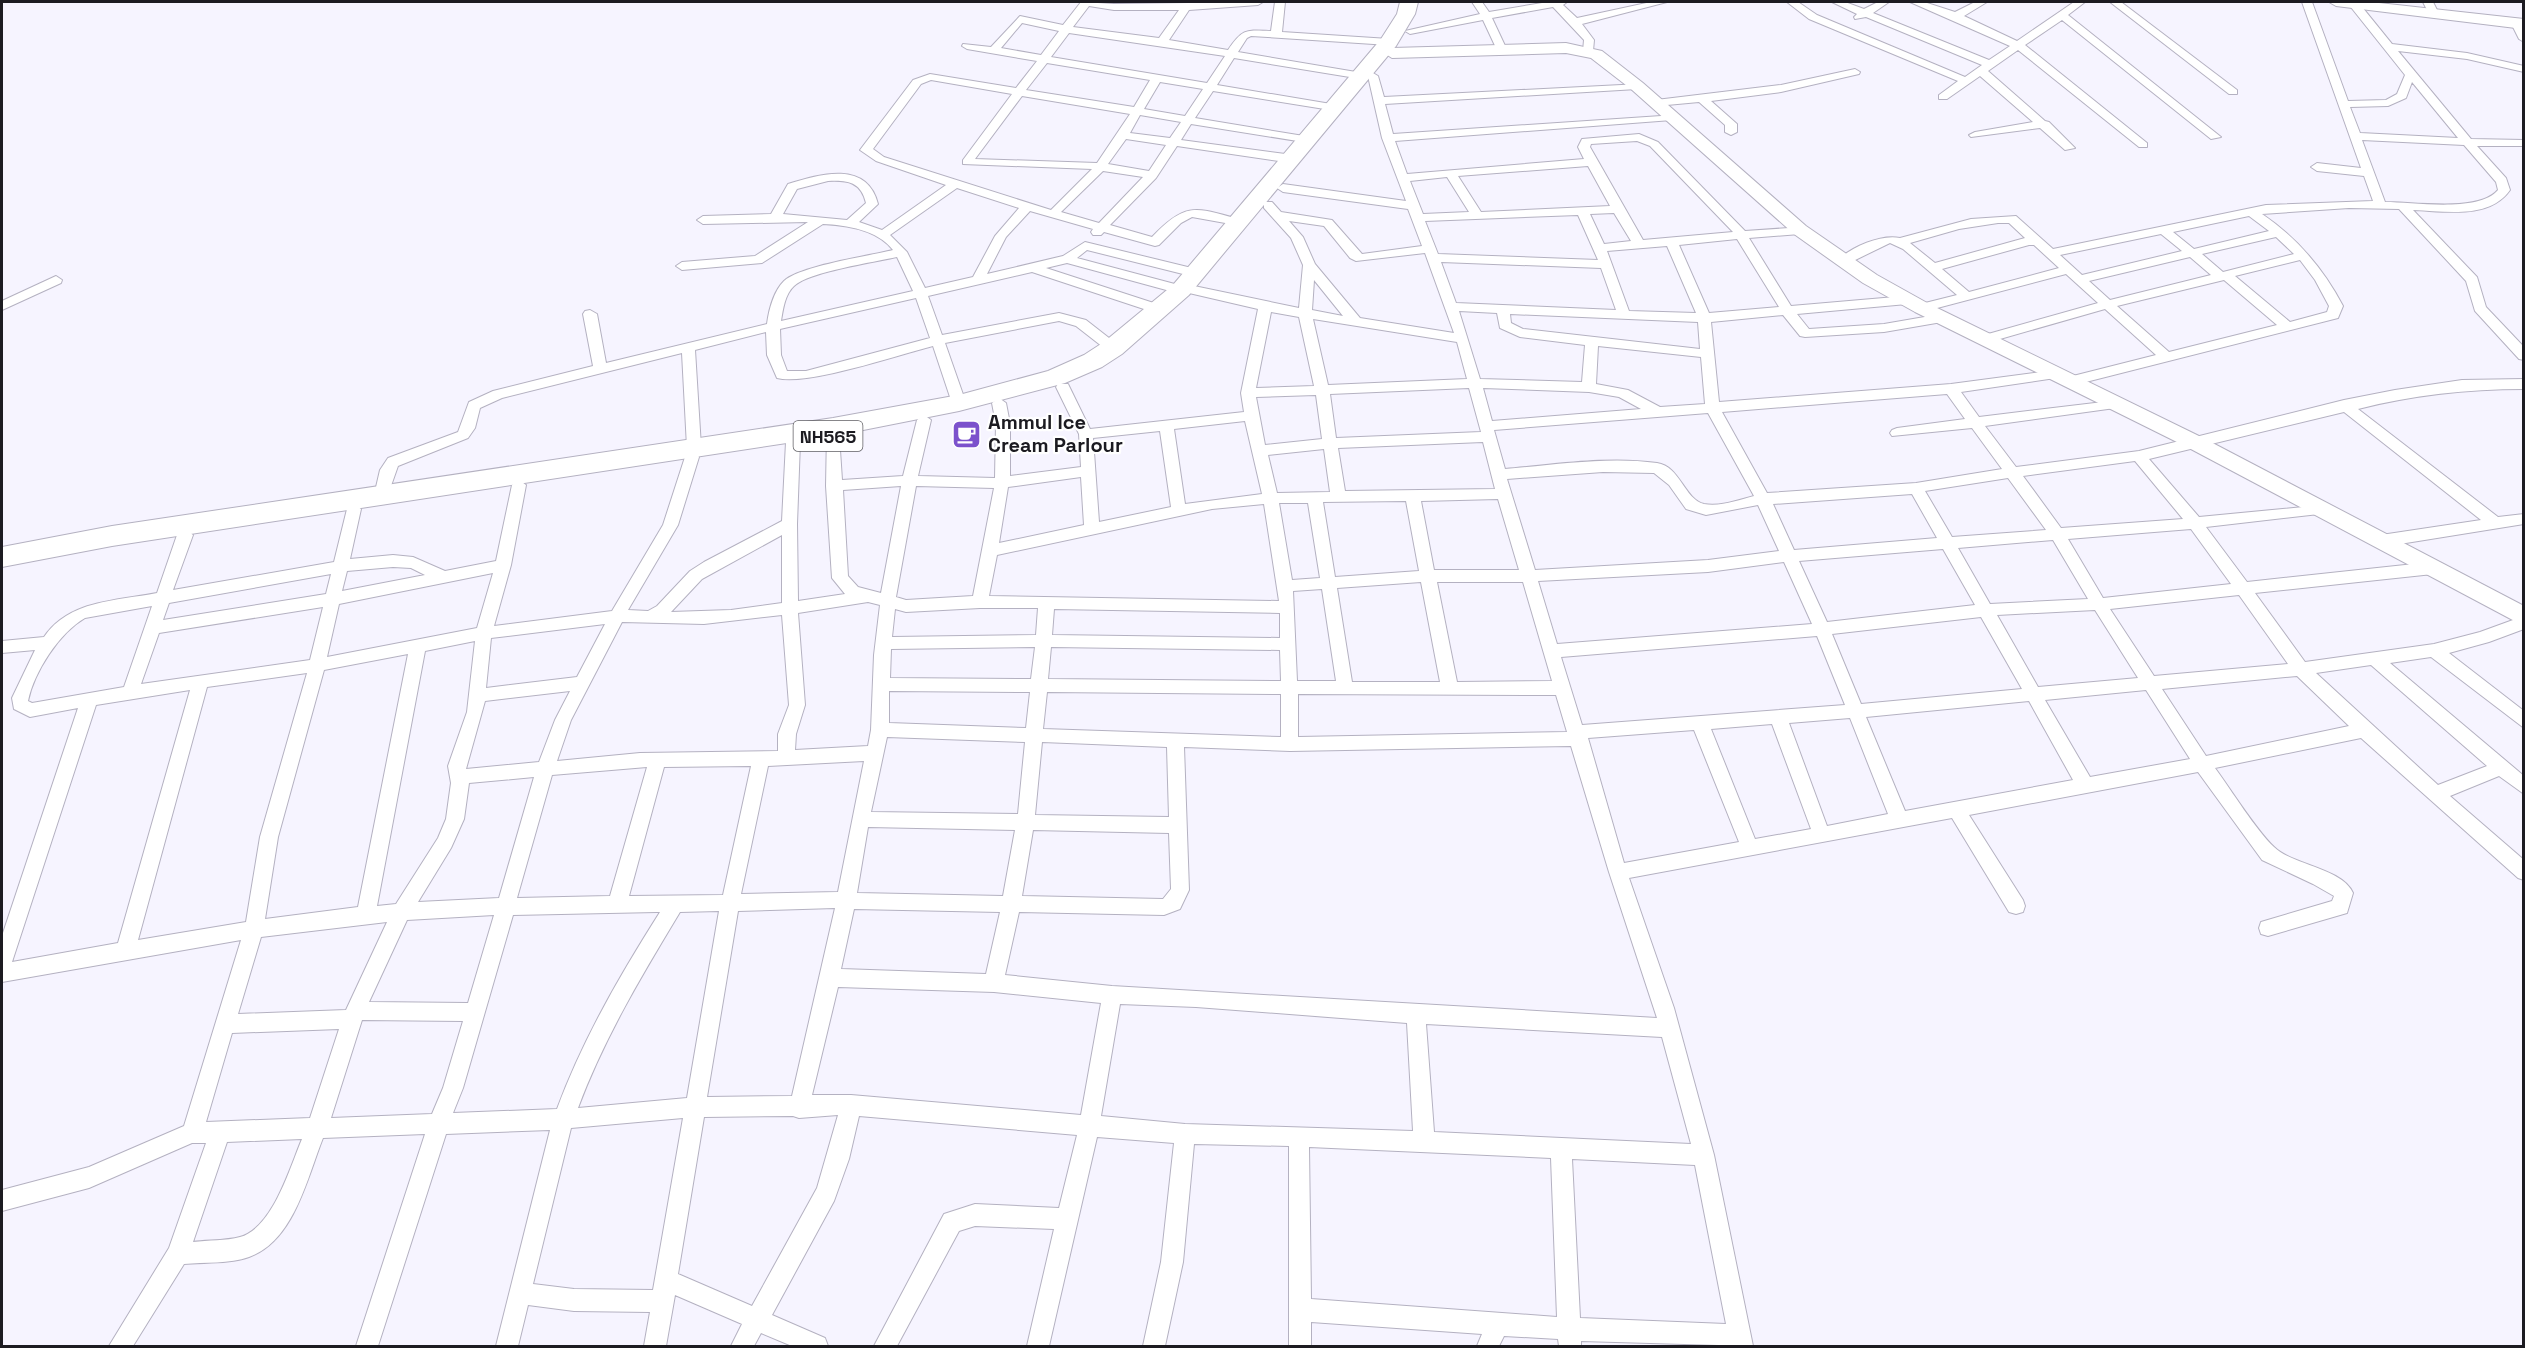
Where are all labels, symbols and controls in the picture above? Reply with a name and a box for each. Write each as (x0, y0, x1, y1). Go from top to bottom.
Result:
place label: Ammul Ice Cream Parlour (988, 409, 1123, 458)
cafe icon: Ammul Ice Cream Parlour (951, 418, 983, 450)
road number: NH565 (794, 421, 862, 451)

